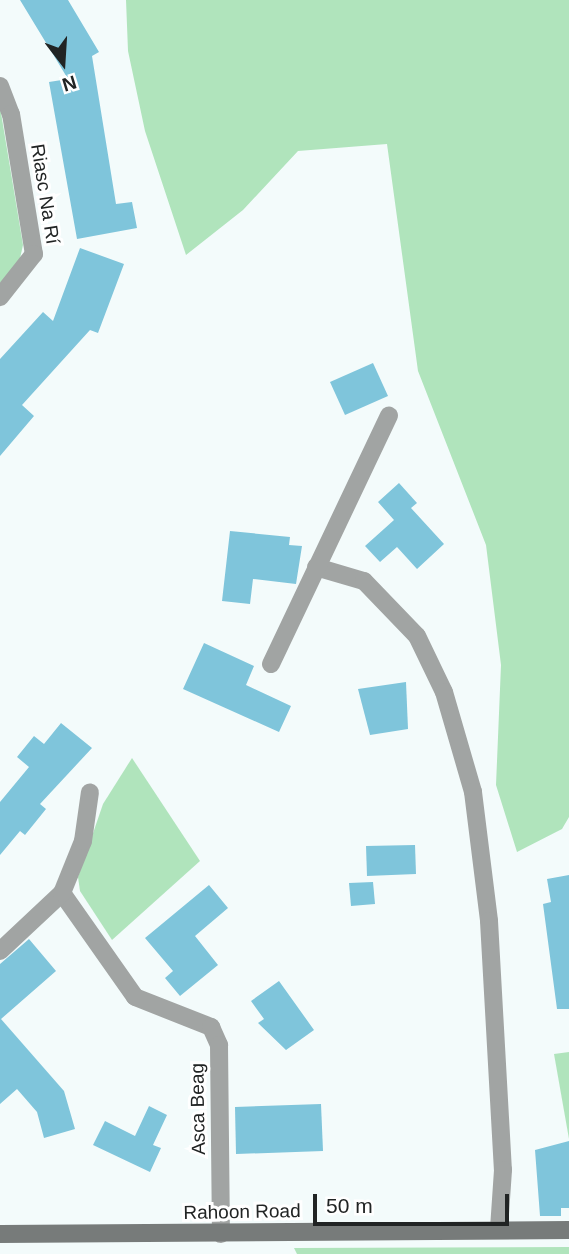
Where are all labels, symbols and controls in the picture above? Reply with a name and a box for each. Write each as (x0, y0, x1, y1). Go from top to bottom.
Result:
north arrow (28, 28, 98, 98)
text: N (60, 72, 79, 96)
street label: Riasc Na Rí (26, 142, 64, 246)
street label: Asca Beag (186, 1063, 210, 1155)
scale bar (317, 1180, 513, 1224)
text: 50 m (326, 1194, 373, 1217)
street label: Rahoon Road (183, 1200, 301, 1224)

